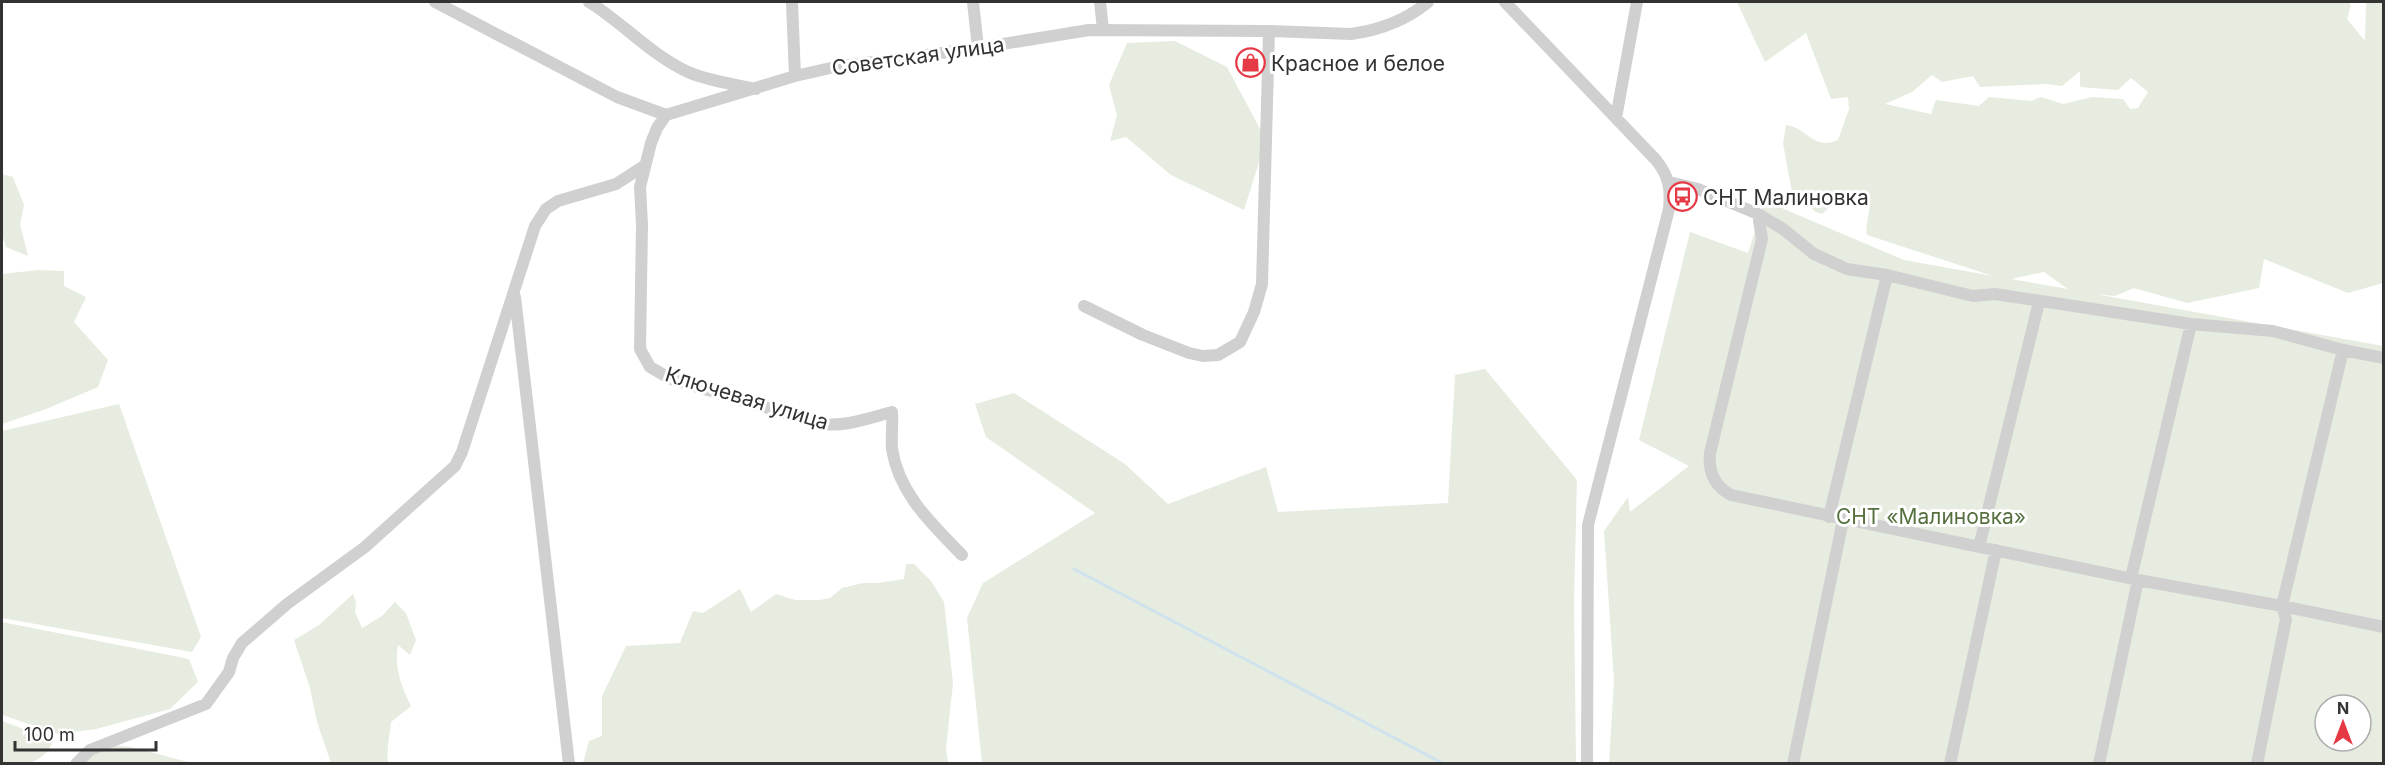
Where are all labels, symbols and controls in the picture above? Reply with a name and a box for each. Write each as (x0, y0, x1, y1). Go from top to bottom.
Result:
street label: Советская улица (830, 32, 1006, 80)
shop icon: Красное и белое (1234, 47, 1266, 79)
place label: Красное и белое (1271, 51, 1445, 76)
bus stop icon: СНТ Малиновка (1666, 181, 1698, 213)
place label: СНТ Малиновка (1703, 185, 1869, 210)
street label: Ключевая улица (662, 361, 832, 435)
park label: СНТ «Малиновка» (1836, 504, 2026, 529)
north arrow (2313, 693, 2373, 753)
text: N (2337, 698, 2349, 718)
scale bar (15, 714, 156, 752)
text: 100 m (24, 724, 75, 745)

